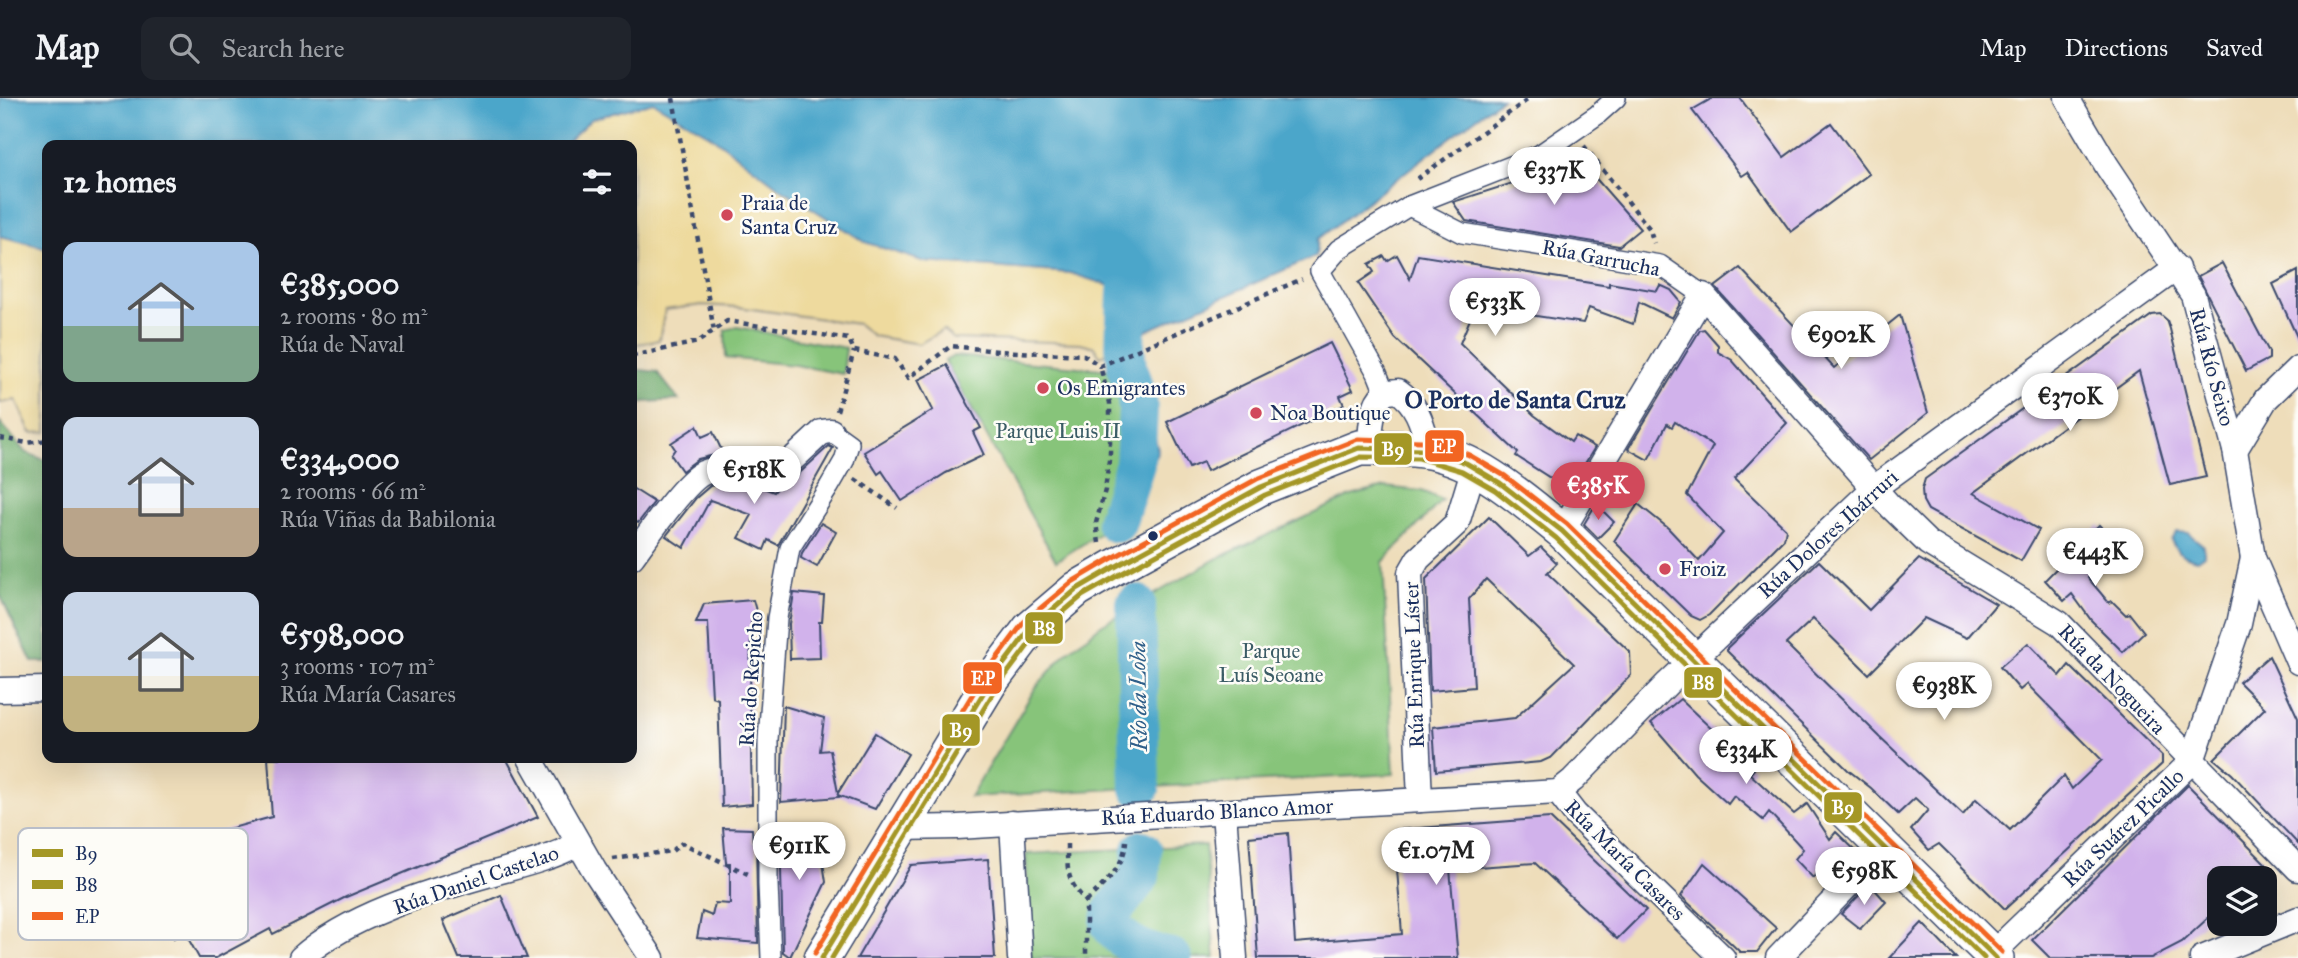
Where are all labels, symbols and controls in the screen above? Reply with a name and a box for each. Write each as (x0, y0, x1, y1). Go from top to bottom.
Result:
search box (141, 17, 631, 80)
text: Map (35, 28, 99, 68)
icon: search (165, 29, 203, 67)
text: Search here (221, 32, 345, 64)
text: Map (1980, 33, 2027, 63)
text: Directions (2065, 33, 2168, 63)
text: Saved (2206, 33, 2263, 63)
pin: €337K (1505, 148, 1603, 207)
text: €337K (1524, 156, 1584, 184)
icon: filters (578, 163, 616, 201)
text: 12 homes (63, 164, 176, 200)
place label: Praia de Santa Cruz (741, 190, 838, 240)
marker: Praia de Santa Cruz (719, 207, 735, 223)
street label: Rúa Garrucha (1540, 234, 1662, 282)
text: €385,000 (280, 266, 399, 302)
icon: home (119, 270, 203, 354)
pin: €533K (1446, 278, 1544, 338)
text: €533K (1465, 287, 1525, 315)
text: 2 rooms · 80 m² (280, 302, 427, 330)
street label: Rúa Río Seixo (2184, 305, 2240, 429)
pin: €902K (1792, 312, 1890, 371)
text: €902K (1807, 320, 1875, 348)
text: Rúa de Naval (280, 330, 404, 358)
pin: €370K (2021, 374, 2119, 433)
place label: Os Emigrantes (1057, 375, 1185, 401)
marker: Os Emigrantes (1035, 380, 1051, 396)
text: €370K (2037, 382, 2103, 410)
district label: O Porto de Santa Cruz (1405, 385, 1626, 415)
place label: Noa Boutique (1270, 400, 1391, 426)
marker: Noa Boutique (1248, 405, 1264, 421)
park label: Parque Luis II (995, 418, 1121, 444)
line badge: EP (1424, 429, 1465, 463)
line badge: B9 (1373, 432, 1413, 466)
text: EP (1432, 435, 1456, 458)
text: B9 (1382, 438, 1404, 462)
text: €334,000 (280, 441, 400, 477)
icon: home (119, 445, 203, 529)
pin: €518K (705, 446, 803, 506)
text: €518K (723, 455, 785, 483)
pin: €385K (1549, 462, 1647, 522)
street label: Rúa Dolores Ibárruri (1752, 464, 1904, 604)
text: €385K (1567, 471, 1629, 499)
text: 2 rooms · 66 m² (280, 477, 425, 505)
text: Rúa Viñas da Babilonia (280, 505, 496, 533)
pin: €443K (2046, 528, 2144, 588)
unlabelled marker (1146, 529, 1160, 543)
text: €443K (2062, 537, 2128, 565)
place label: Froiz (1679, 556, 1727, 582)
marker: Froiz (1657, 561, 1673, 577)
street label: Rúa Enrique Líster (1398, 581, 1430, 749)
street label: Rúa do Repicho (733, 610, 769, 748)
line badge: B8 (1024, 611, 1064, 645)
text: €598,000 (280, 616, 404, 652)
text: B8 (1033, 617, 1055, 640)
street label: Rúa da Nogueira (2053, 618, 2171, 740)
icon: home (119, 620, 203, 704)
park label: Parque Luís Seoane (1218, 638, 1324, 688)
water label: Río da Loba (1123, 641, 1153, 752)
text: 3 rooms · 107 m² (280, 652, 434, 680)
line badge: EP (962, 661, 1003, 695)
pin: €938K (1895, 662, 1993, 722)
line badge: B8 (1683, 666, 1723, 699)
text: EP (971, 667, 995, 690)
text: B8 (1692, 671, 1714, 694)
text: €938K (1912, 671, 1976, 699)
text: Rúa María Casares (280, 680, 456, 708)
line badge: B9 (941, 713, 981, 747)
text: B9 (950, 719, 972, 743)
pin: €334K (1697, 726, 1795, 786)
text: €334K (1715, 735, 1777, 763)
street label: Rúa Suárez Picallo (2057, 763, 2190, 893)
line badge: B9 (1823, 791, 1863, 824)
street label: Rúa Eduardo Blanco Amor (1100, 793, 1334, 831)
street label: Rúa María Casares (1559, 794, 1691, 926)
text: B9 (1832, 796, 1854, 820)
pin: €911K (750, 822, 848, 882)
legend (18, 828, 248, 940)
pin: €1.07M (1379, 828, 1493, 887)
text: €911K (769, 831, 829, 859)
text: €1.07M (1397, 836, 1475, 864)
street label: Rúa Daniel Castelao (390, 839, 562, 920)
text: B9 (75, 842, 98, 865)
pin: €598K (1815, 848, 1913, 907)
text: €598K (1831, 856, 1897, 884)
map controls (2207, 866, 2277, 936)
button: layers (2207, 866, 2277, 936)
text: B8 (75, 873, 98, 896)
text: EP (75, 905, 100, 928)

